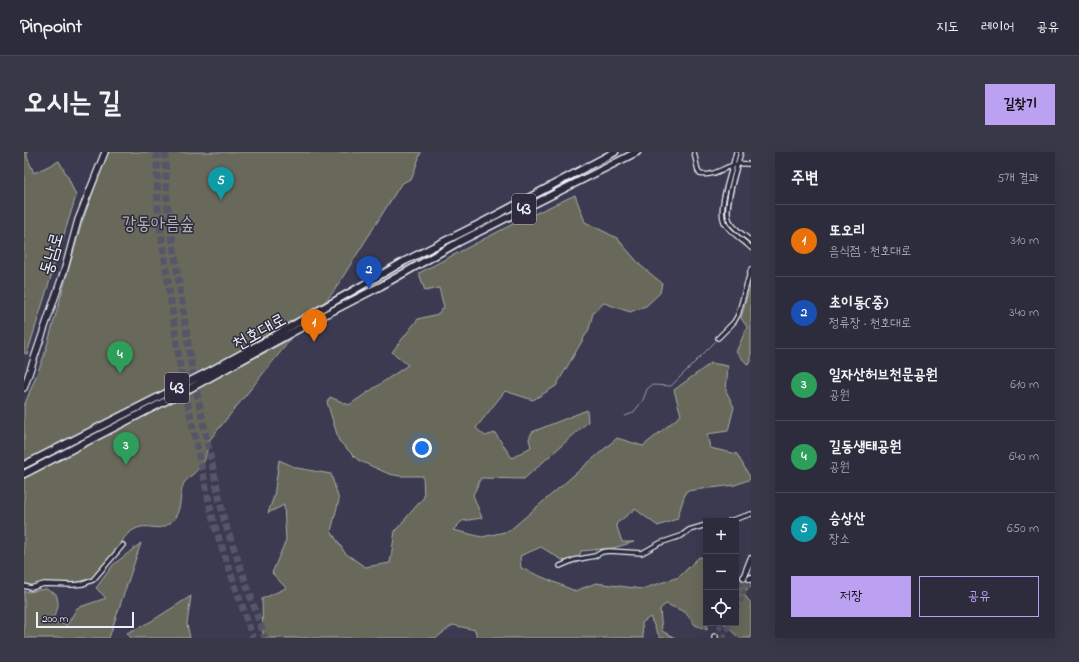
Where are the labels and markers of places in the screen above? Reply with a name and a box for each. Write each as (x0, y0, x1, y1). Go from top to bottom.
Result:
pin: 5 (208, 167, 234, 200)
pin: 2 (356, 256, 382, 289)
pin: 1 (301, 309, 327, 342)
pin: 4 (107, 341, 133, 374)
pin: 3 (113, 432, 139, 465)

